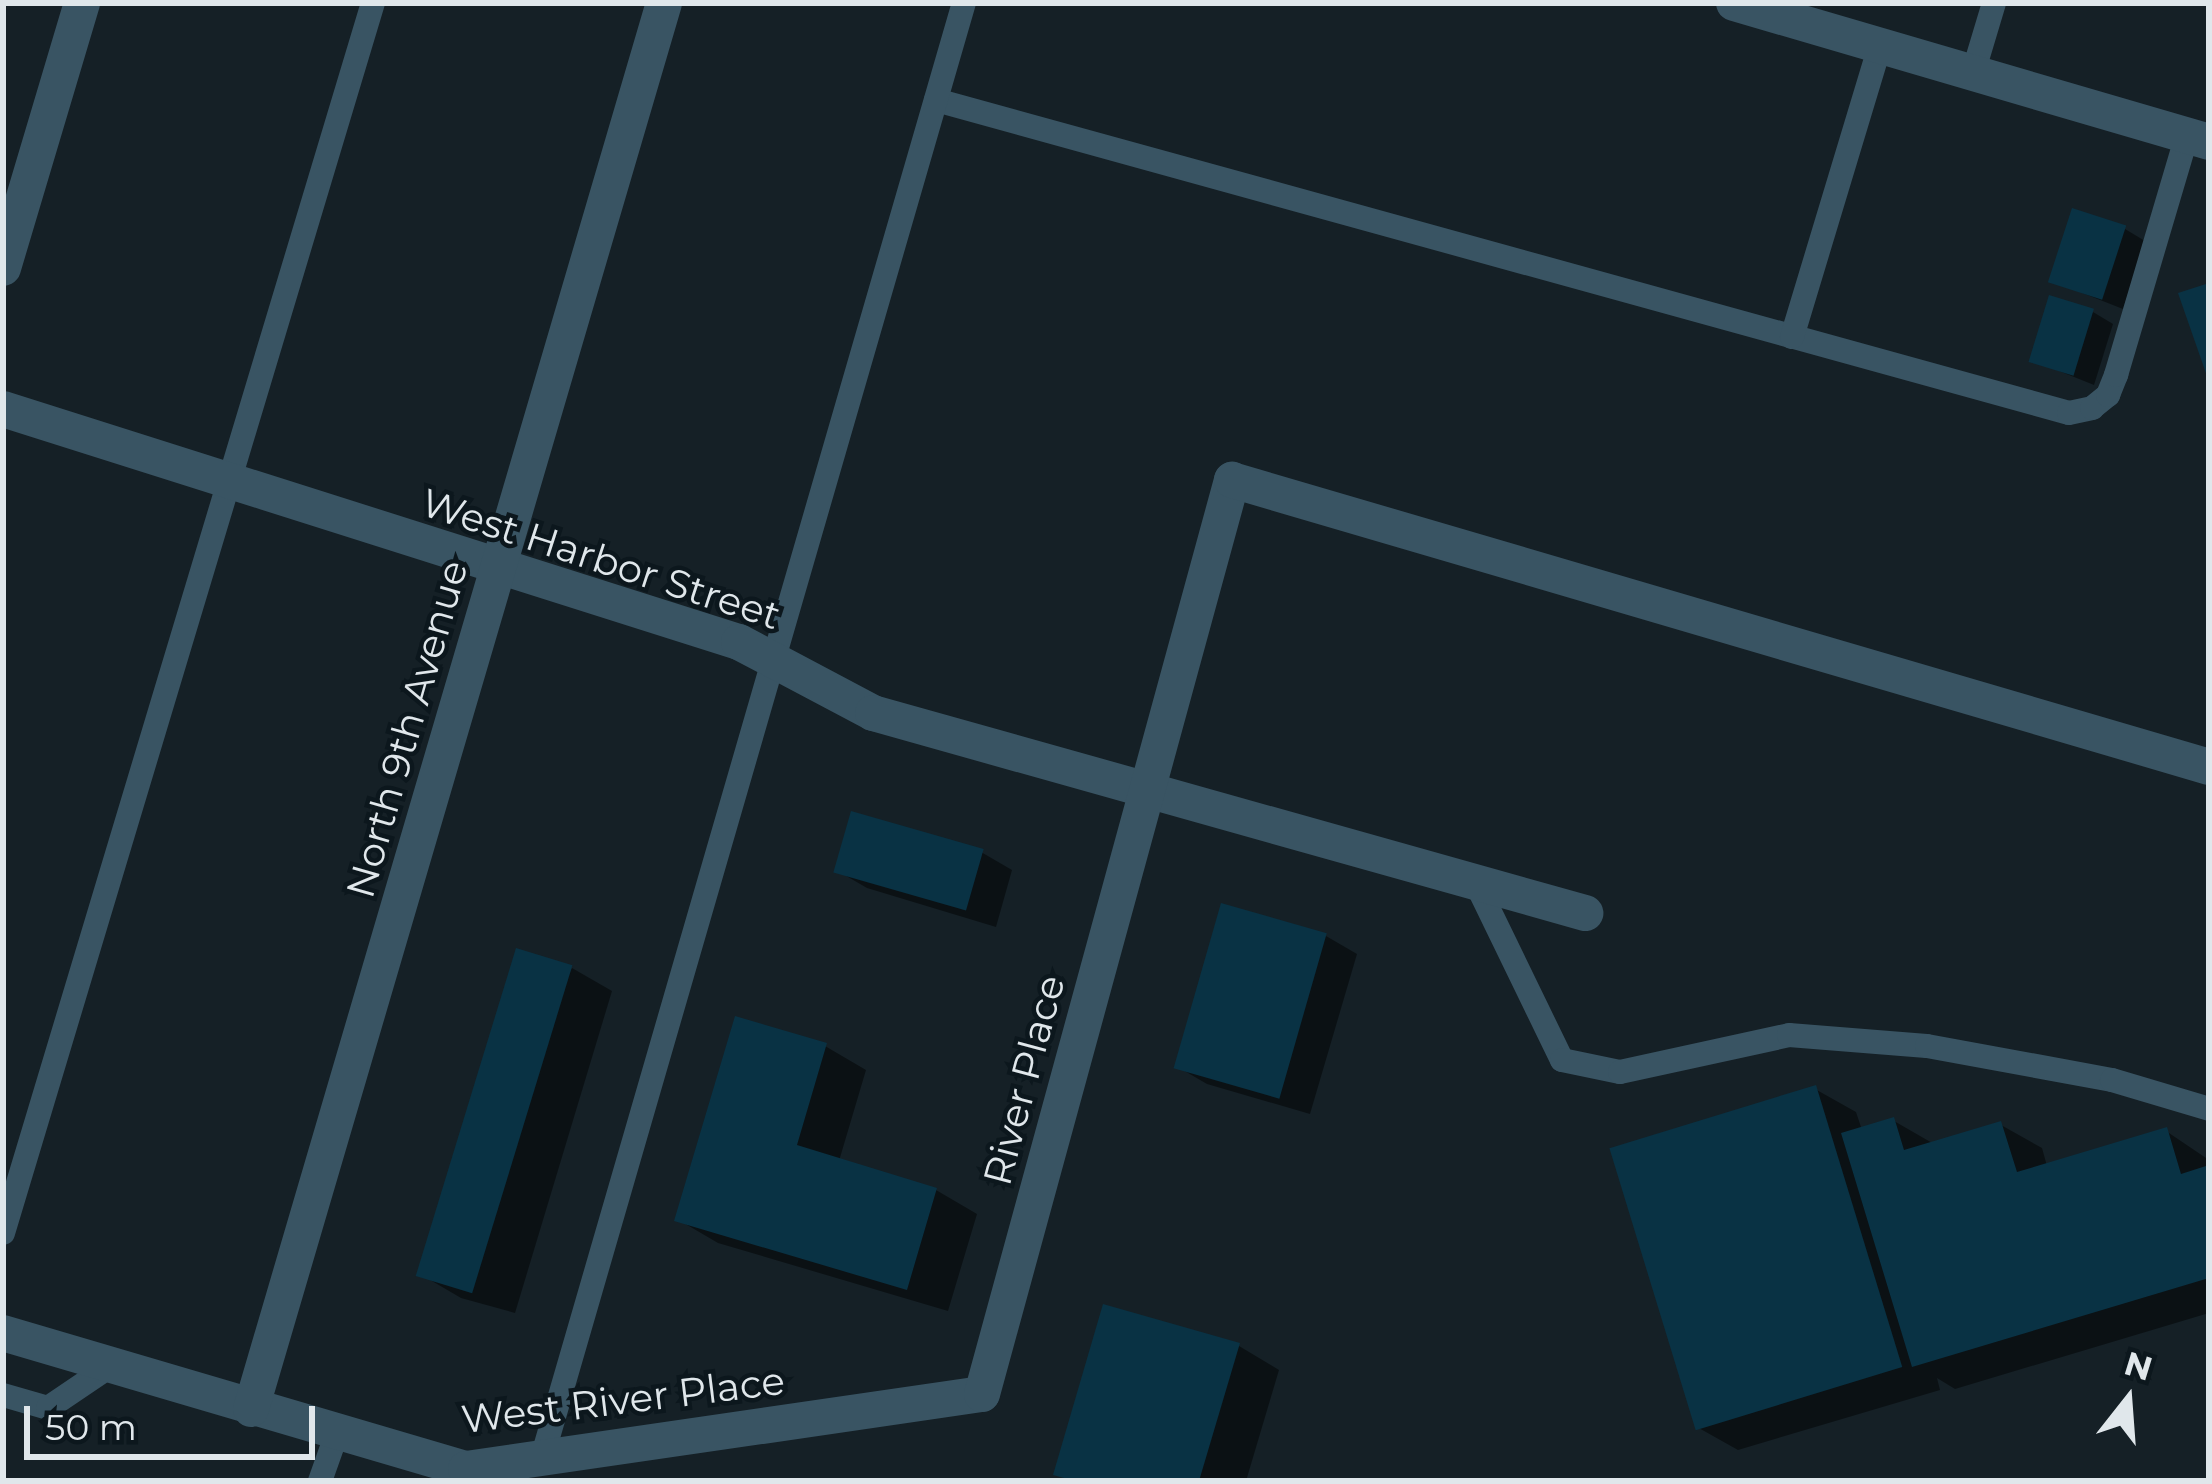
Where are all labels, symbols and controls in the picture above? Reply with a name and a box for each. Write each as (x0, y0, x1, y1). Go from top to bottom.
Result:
street label: West Harbor Street (416, 479, 786, 639)
street label: North 9th Avenue (336, 555, 478, 903)
street label: River Place (974, 970, 1074, 1190)
north arrow (2068, 1340, 2188, 1460)
text: N (2120, 1343, 2157, 1389)
street label: West River Place (459, 1357, 787, 1443)
scale bar (30, 1382, 321, 1456)
text: 50 m (45, 1405, 137, 1449)

